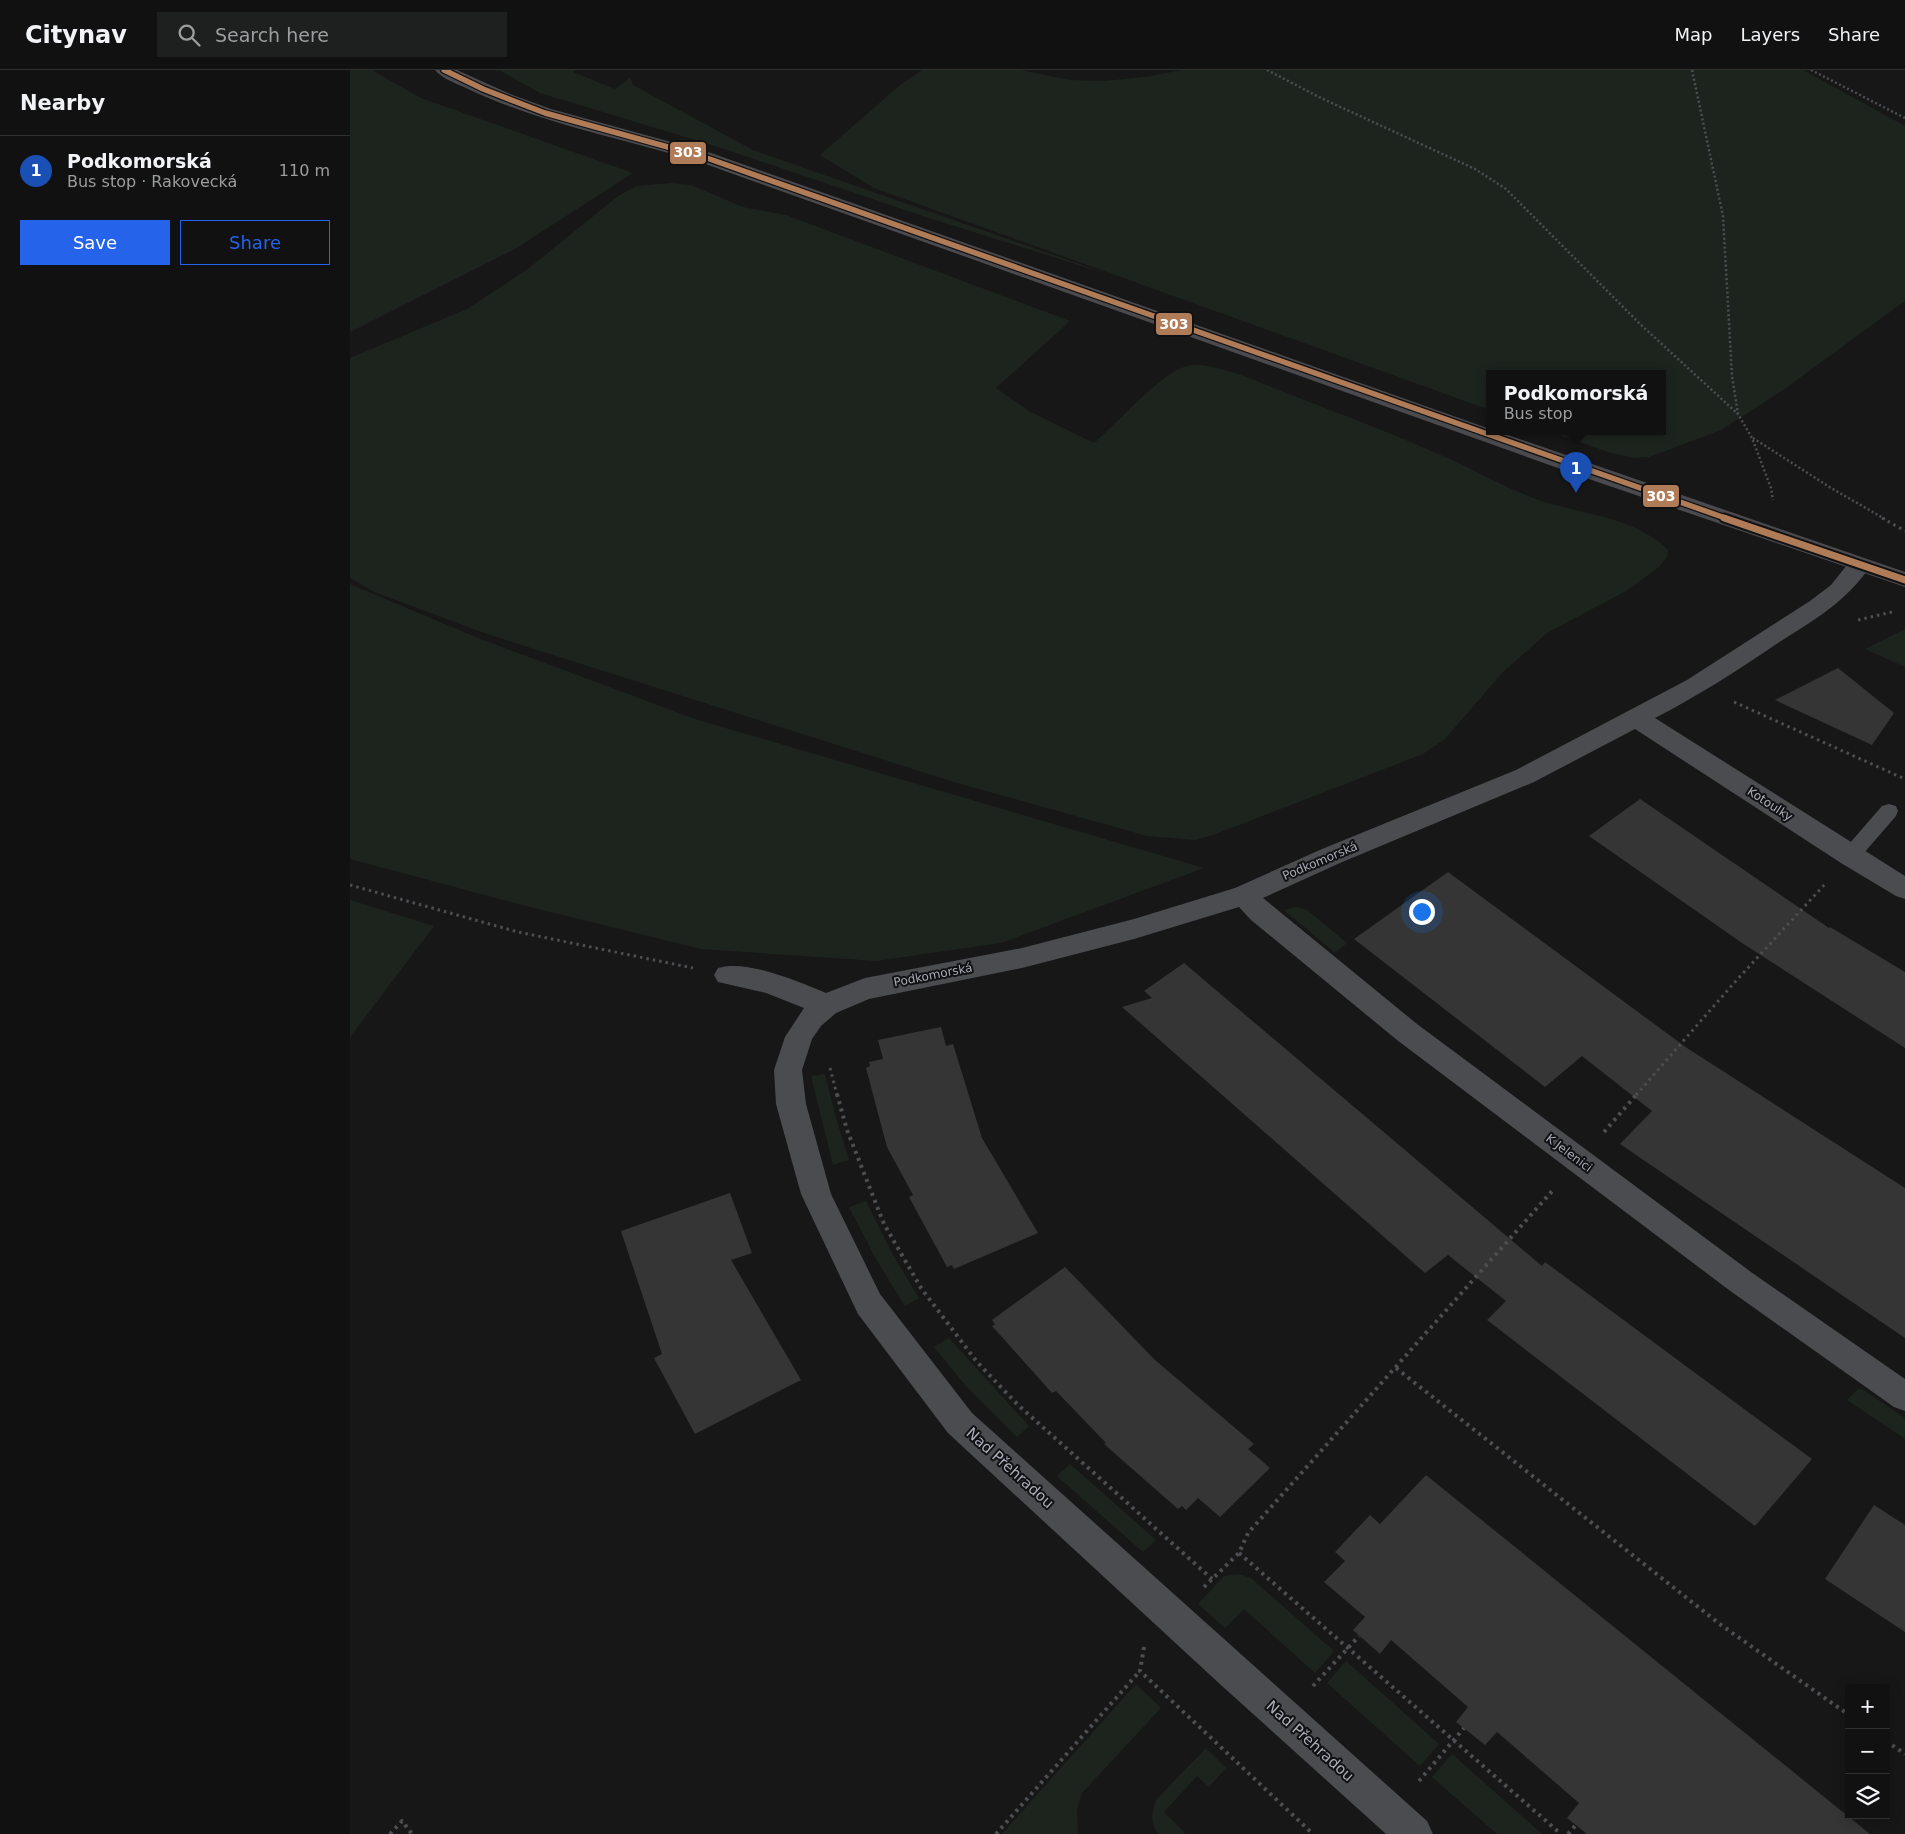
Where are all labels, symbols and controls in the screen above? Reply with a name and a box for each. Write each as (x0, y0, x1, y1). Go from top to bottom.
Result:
search box (157, 12, 507, 57)
text: Citynav (25, 21, 127, 49)
icon: search (175, 21, 203, 49)
text: Search here (215, 24, 329, 46)
text: Map (1674, 24, 1712, 45)
text: Layers (1740, 24, 1800, 45)
text: Share (1828, 24, 1880, 45)
text: Nearby (20, 91, 105, 115)
line badge: 303 (669, 141, 707, 165)
text: 303 (673, 144, 703, 160)
text: Podkomorská (67, 150, 212, 172)
text: 1 (30, 161, 42, 180)
text: 110 m (279, 161, 330, 180)
text: Bus stop · Rakovecká (67, 172, 237, 191)
button: Save (20, 220, 170, 265)
button: Share (180, 220, 330, 265)
line badge: 303 (1155, 312, 1193, 336)
text: 303 (1159, 316, 1189, 332)
popup (1486, 370, 1666, 435)
text: Podkomorská (1504, 382, 1648, 404)
text: Bus stop (1504, 404, 1573, 423)
pin: 1 (1560, 452, 1592, 493)
line badge: 303 (1642, 484, 1680, 508)
text: 303 (1646, 488, 1676, 504)
street label: Kotoulky (1745, 784, 1795, 824)
street label: Podkomorská (1280, 839, 1360, 883)
your location (1409, 899, 1435, 925)
street label: Podkomorská (892, 961, 974, 989)
street label: K Jelenici (1543, 1131, 1595, 1175)
street label: Nad Přehradou (963, 1424, 1057, 1512)
map controls (1845, 1684, 1890, 1819)
button: + (1845, 1684, 1890, 1729)
street label: Nad Přehradou (1263, 1697, 1357, 1785)
button: − (1845, 1729, 1890, 1774)
button: layers (1845, 1774, 1890, 1819)

